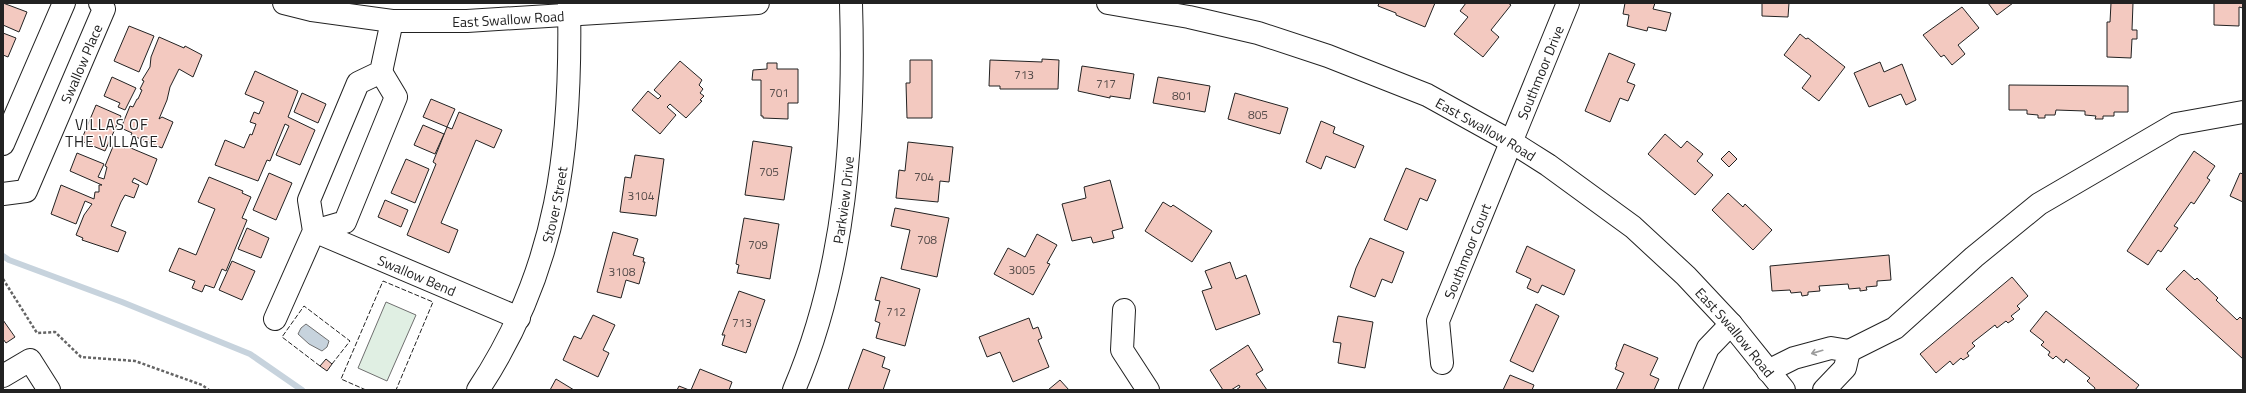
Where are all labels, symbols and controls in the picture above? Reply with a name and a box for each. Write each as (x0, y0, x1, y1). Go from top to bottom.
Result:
street label: East Swallow Road (452, 4, 565, 32)
street label: Swallow Place (54, 21, 107, 106)
street label: Southmoor Drive (1511, 22, 1568, 122)
house number: 713 (1014, 65, 1034, 84)
house number: 717 (1096, 74, 1116, 93)
house number: 701 (769, 83, 789, 102)
house number: 801 (1172, 86, 1192, 105)
street label: East Swallow Road (1432, 92, 1540, 165)
house number: 805 (1248, 105, 1268, 124)
district label: VILLAS OF THE VILLAGE (65, 113, 159, 153)
street label: Parkview Drive (826, 155, 858, 245)
house number: 705 (759, 162, 779, 181)
street label: Stover Street (536, 165, 572, 245)
house number: 704 (914, 167, 934, 186)
house number: 3104 (628, 186, 655, 205)
street label: Southmoor Court (1438, 200, 1496, 302)
house number: 708 (917, 230, 937, 249)
house number: 709 (748, 235, 768, 254)
street label: Swallow Bend (375, 249, 460, 301)
house number: 3005 (1009, 260, 1036, 279)
house number: 3108 (609, 262, 636, 281)
street label: East Swallow Road (1691, 282, 1780, 381)
house number: 712 (886, 302, 906, 321)
house number: 713 (732, 313, 752, 332)
one-way arrow (1811, 349, 1824, 356)

